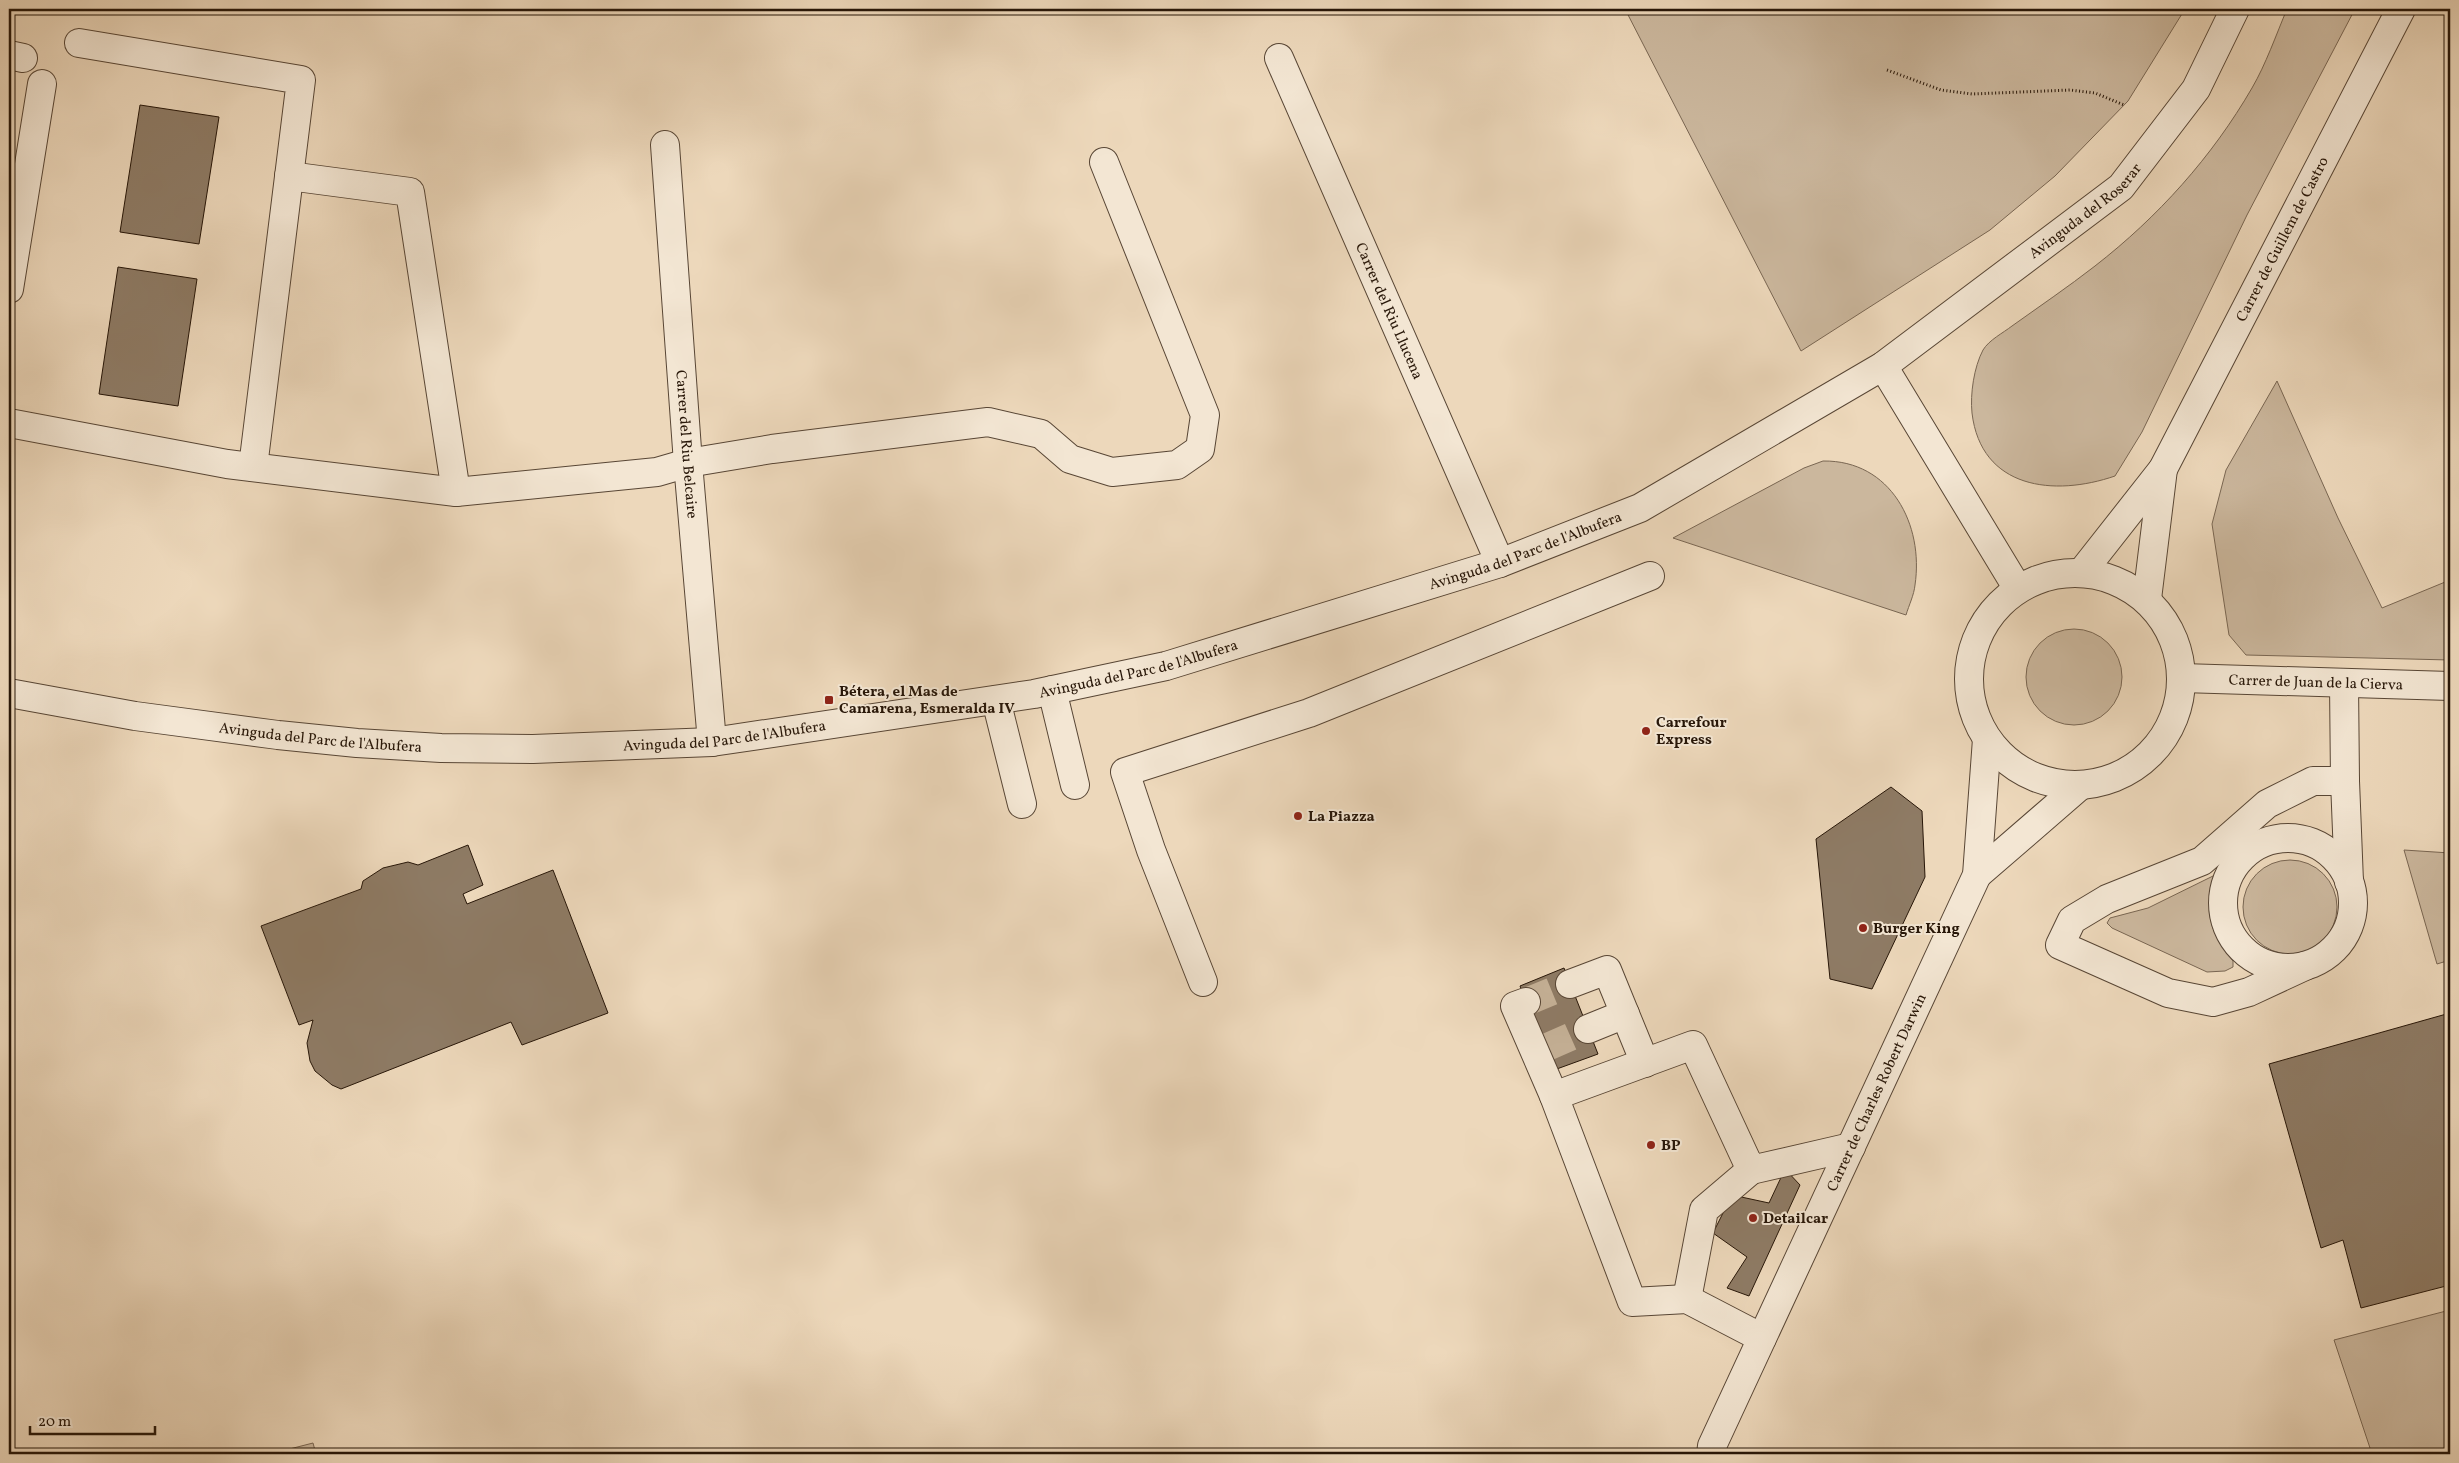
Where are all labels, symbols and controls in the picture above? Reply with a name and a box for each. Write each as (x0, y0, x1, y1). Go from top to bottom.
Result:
street label: Carrer de Guillem de Castro (2232, 154, 2335, 326)
street label: Avinguda del Roserar (2025, 160, 2147, 265)
street label: Carrer del Riu Llucena (1349, 240, 1427, 383)
street label: Carrer del Riu Belcaire (669, 369, 702, 519)
street label: Avinguda del Parc de l'Albufera (1427, 507, 1625, 596)
street label: Avinguda del Parc de l'Albufera (1037, 635, 1241, 705)
street label: Carrer de Juan de la Cierva (2228, 670, 2403, 697)
place label: Bétera, el Mas de Camarena, Esmeralda IV (839, 682, 1015, 720)
marker: Bétera, el Mas de Camarena, Esmeralda IV (823, 694, 835, 706)
place label: Carrefour Express (1656, 713, 1727, 751)
street label: Avinguda del Parc de l'Albufera (623, 716, 827, 757)
street label: Avinguda del Parc de l'Albufera (218, 718, 423, 759)
marker: Carrefour Express (1640, 725, 1652, 737)
place label: La Piazza (1308, 807, 1375, 828)
marker: La Piazza (1292, 810, 1304, 822)
place label: Burger King (1873, 919, 1960, 940)
marker: Burger King (1857, 922, 1869, 934)
street label: Carrer de Charles Robert Darwin (1823, 990, 1933, 1195)
place label: BP (1661, 1136, 1681, 1157)
marker: BP (1645, 1139, 1657, 1151)
place label: Detailcar (1763, 1209, 1828, 1230)
marker: Detailcar (1747, 1212, 1759, 1224)
scale bar (30, 1403, 155, 1435)
text: 20 m (38, 1412, 71, 1433)

